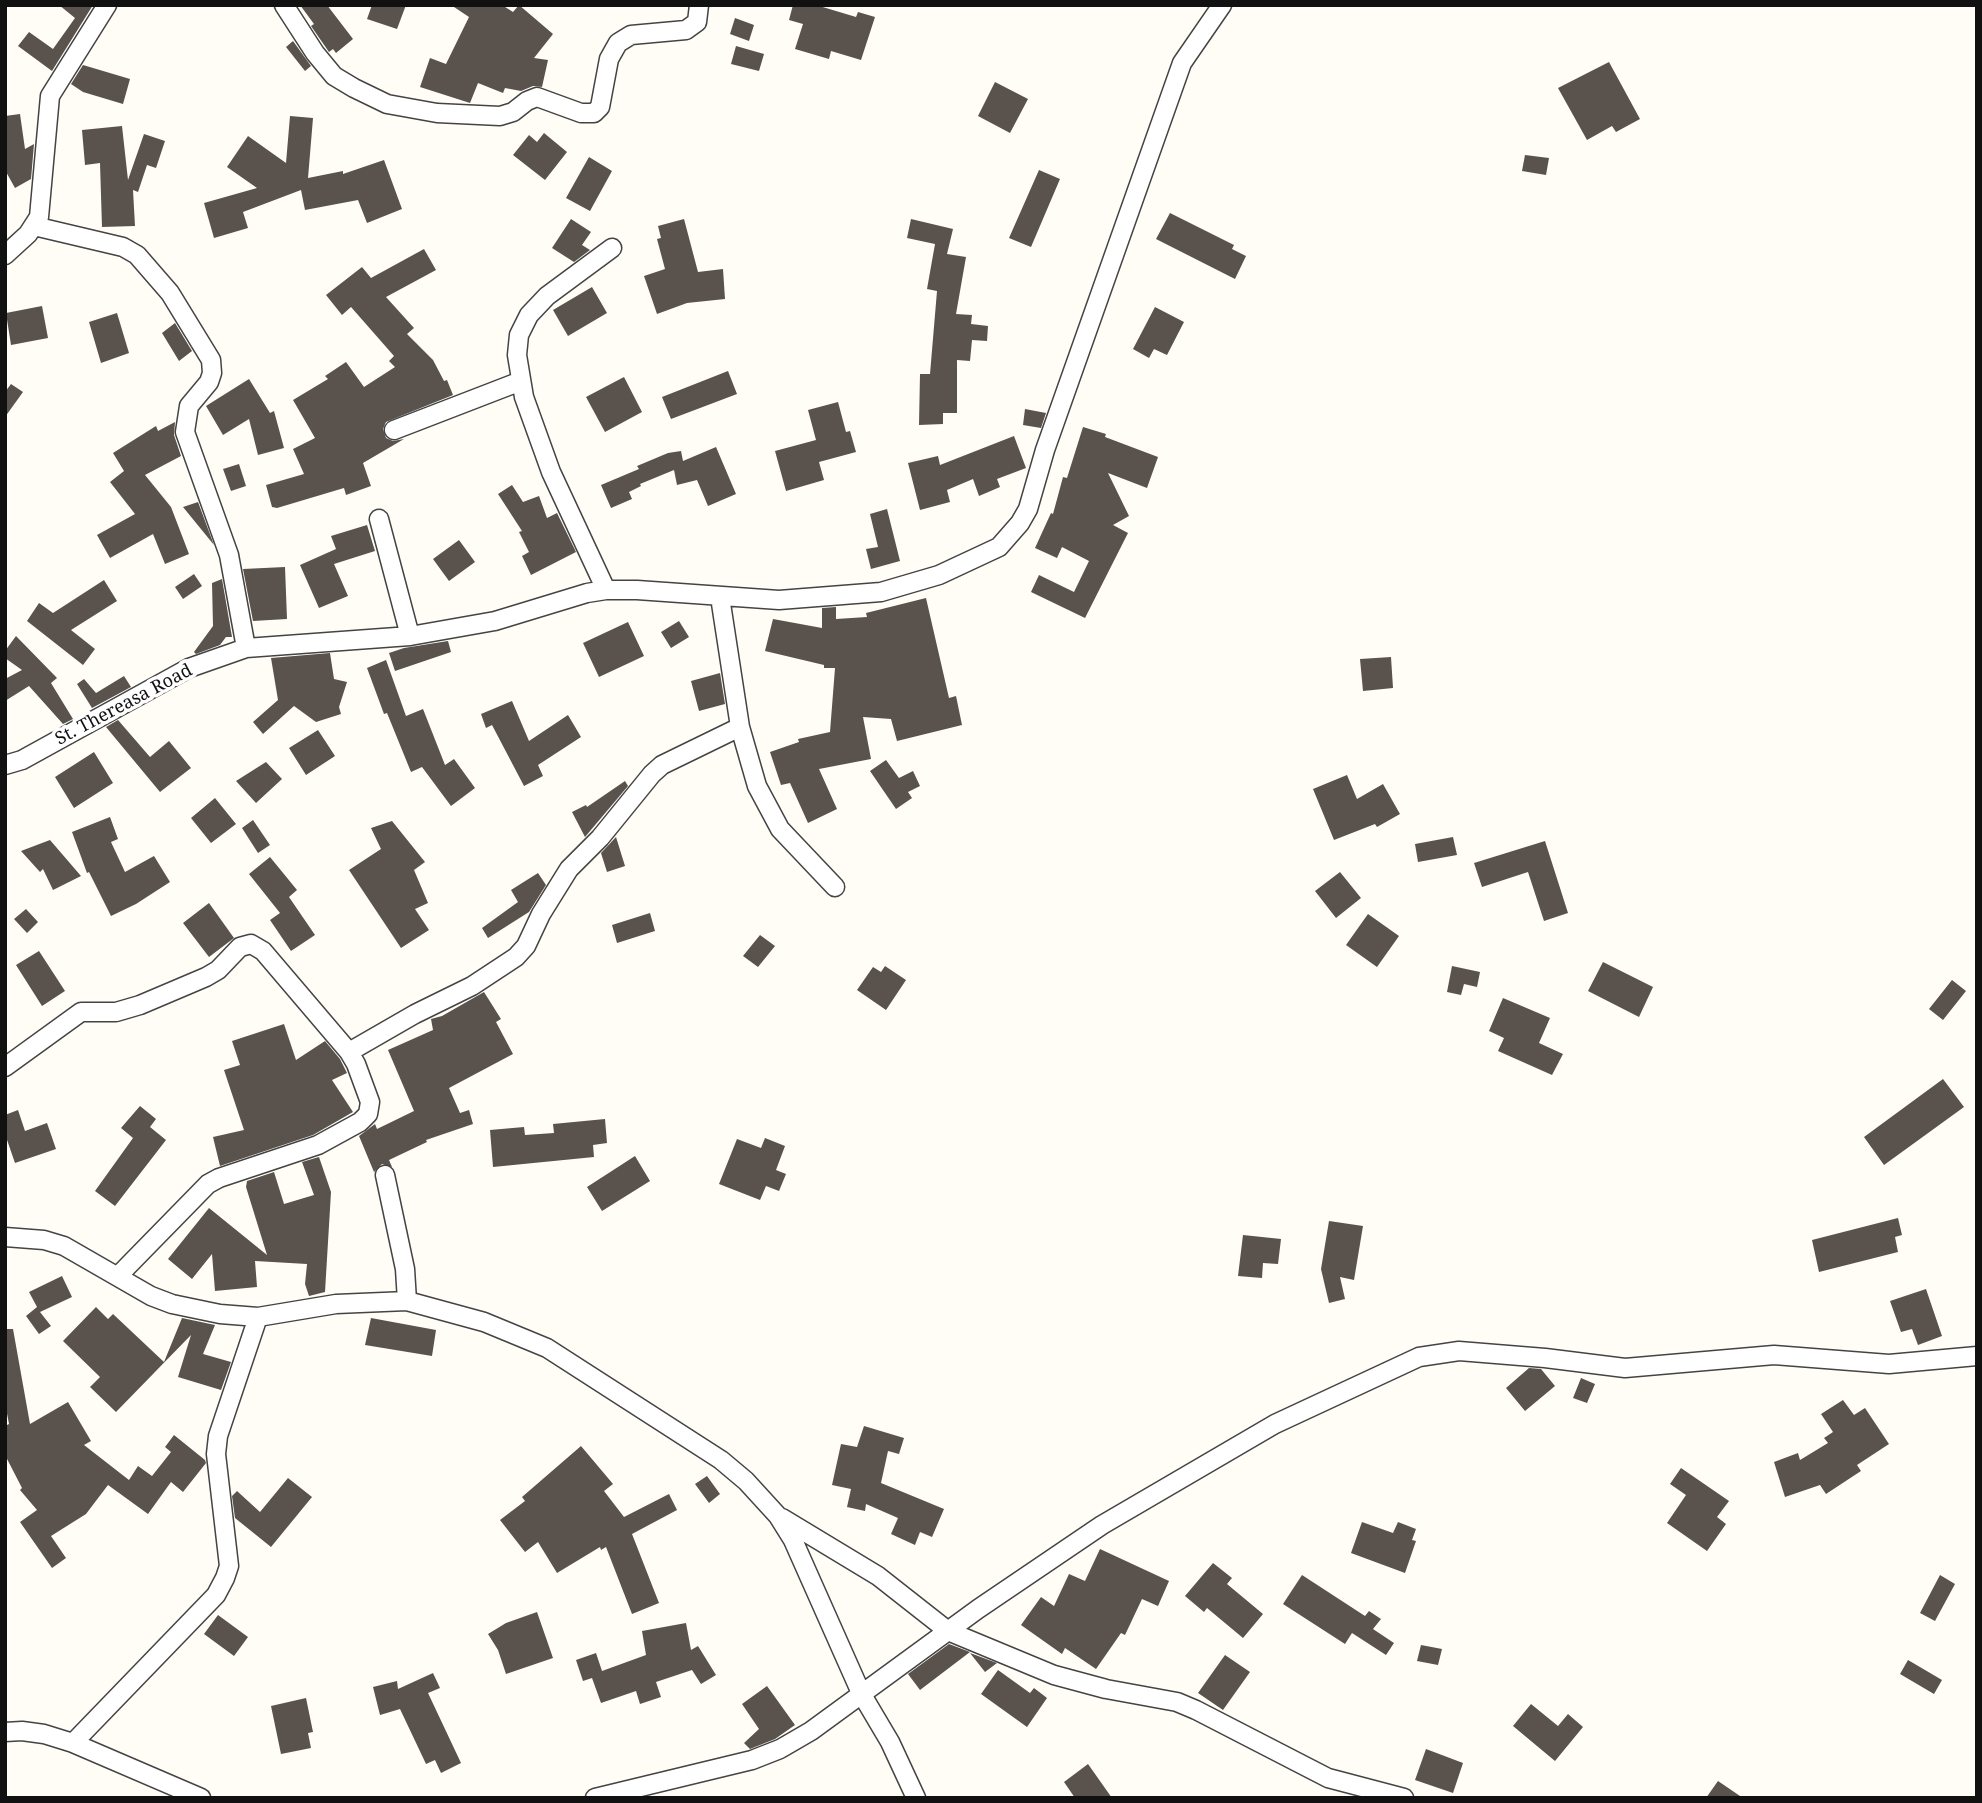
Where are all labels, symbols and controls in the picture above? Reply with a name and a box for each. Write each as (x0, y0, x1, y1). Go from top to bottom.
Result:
street label: St. Thereasa Road (52, 660, 196, 750)

